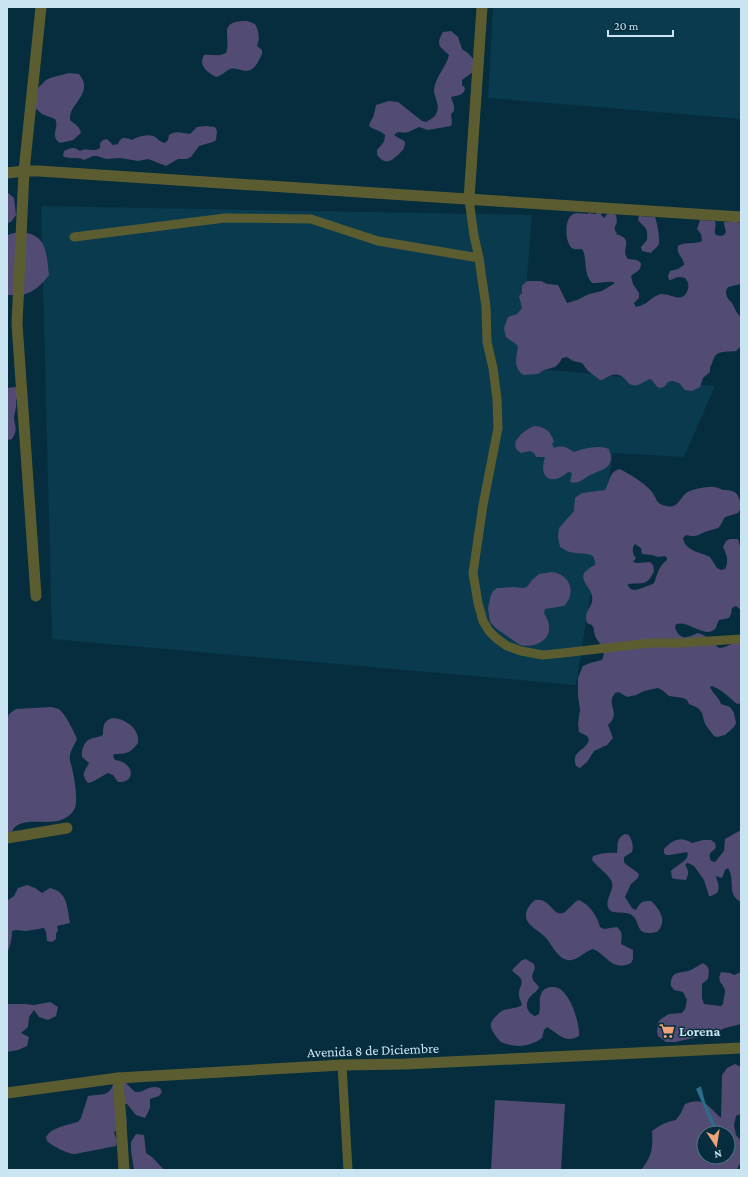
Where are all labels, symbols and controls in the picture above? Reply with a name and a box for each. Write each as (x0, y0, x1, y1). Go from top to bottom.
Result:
scale bar (608, 12, 673, 38)
text: 20 m (614, 19, 639, 33)
supermarket icon: Lorena (658, 1022, 676, 1040)
place label: Lorena (679, 1023, 721, 1039)
street label: Avenida 8 de Diciembre (307, 1040, 439, 1060)
north arrow (696, 1125, 736, 1165)
text: N (713, 1148, 723, 1162)

